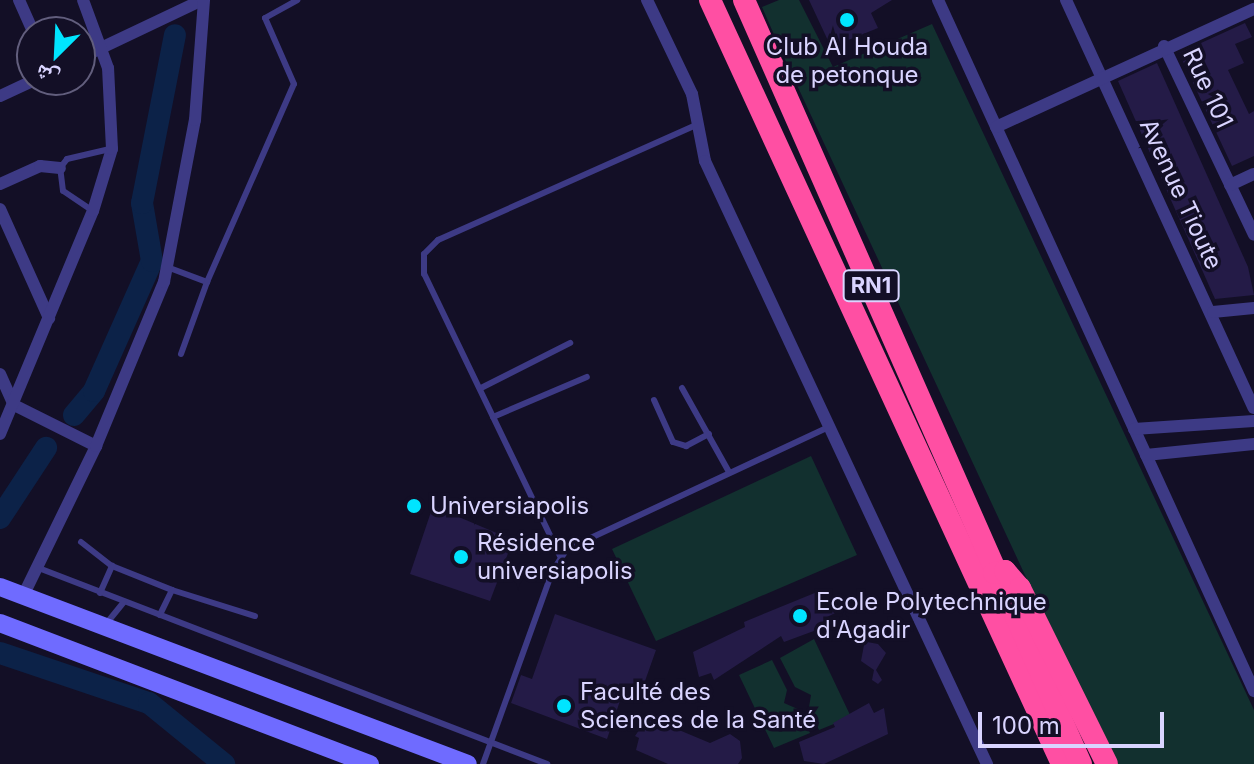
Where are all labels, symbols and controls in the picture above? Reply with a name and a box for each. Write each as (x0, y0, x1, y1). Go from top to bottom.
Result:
marker: Club Al Houda de petonque (838, 11, 856, 29)
north arrow (16, 16, 96, 96)
place label: Club Al Houda de petonque (766, 33, 928, 89)
street label: Rue 101 (1177, 43, 1239, 133)
text: ش (31, 59, 63, 93)
street label: Avenue Tioute (1134, 114, 1228, 274)
road number: RN1 (841, 268, 901, 304)
place label: Universiapolis (430, 492, 589, 520)
marker: Universiapolis (405, 497, 423, 515)
place label: Résidence universiapolis (477, 529, 633, 585)
marker: Résidence universiapolis (452, 548, 470, 566)
place label: Ecole Polytechnique d'Agadir (816, 588, 1047, 644)
marker: Ecole Polytechnique d'Agadir (791, 607, 809, 625)
place label: Faculté des Sciences de la Santé (580, 678, 816, 734)
scale bar (982, 696, 1168, 746)
marker: Faculté des Sciences de la Santé (555, 697, 573, 715)
text: 100 m (992, 711, 1060, 740)

